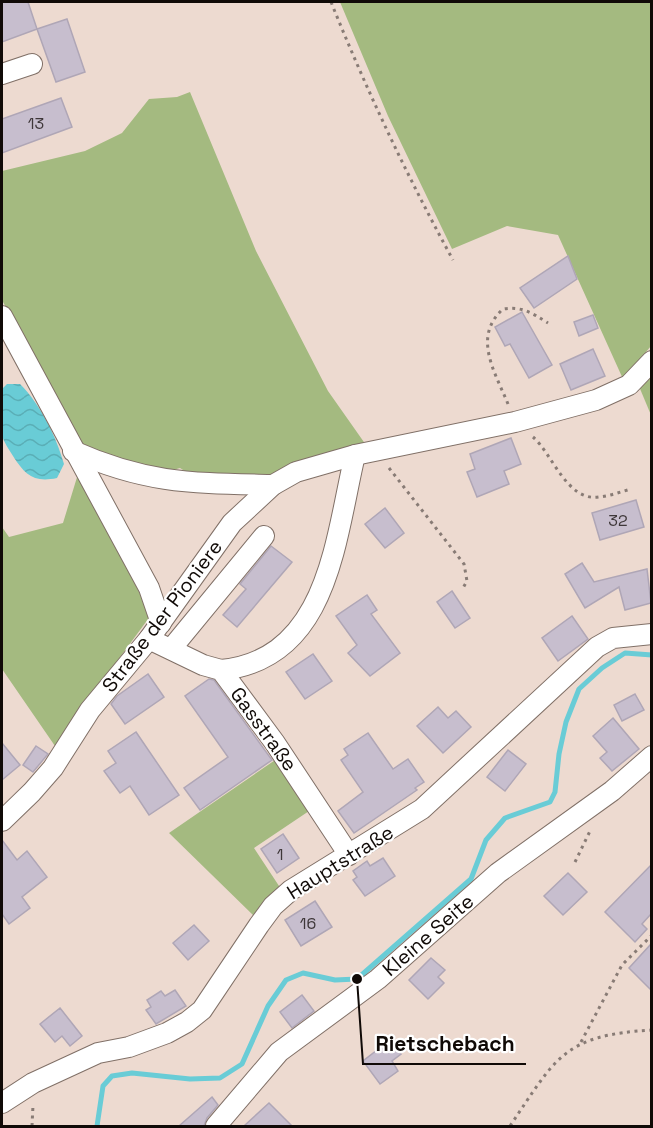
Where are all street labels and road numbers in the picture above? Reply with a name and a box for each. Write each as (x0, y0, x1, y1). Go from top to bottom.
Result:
street label: Straße der Pioniere (96, 535, 228, 697)
street label: Gasstraße (225, 682, 303, 776)
street label: Hauptstraße (282, 819, 398, 905)
street label: Kleine Seite (377, 888, 479, 982)

